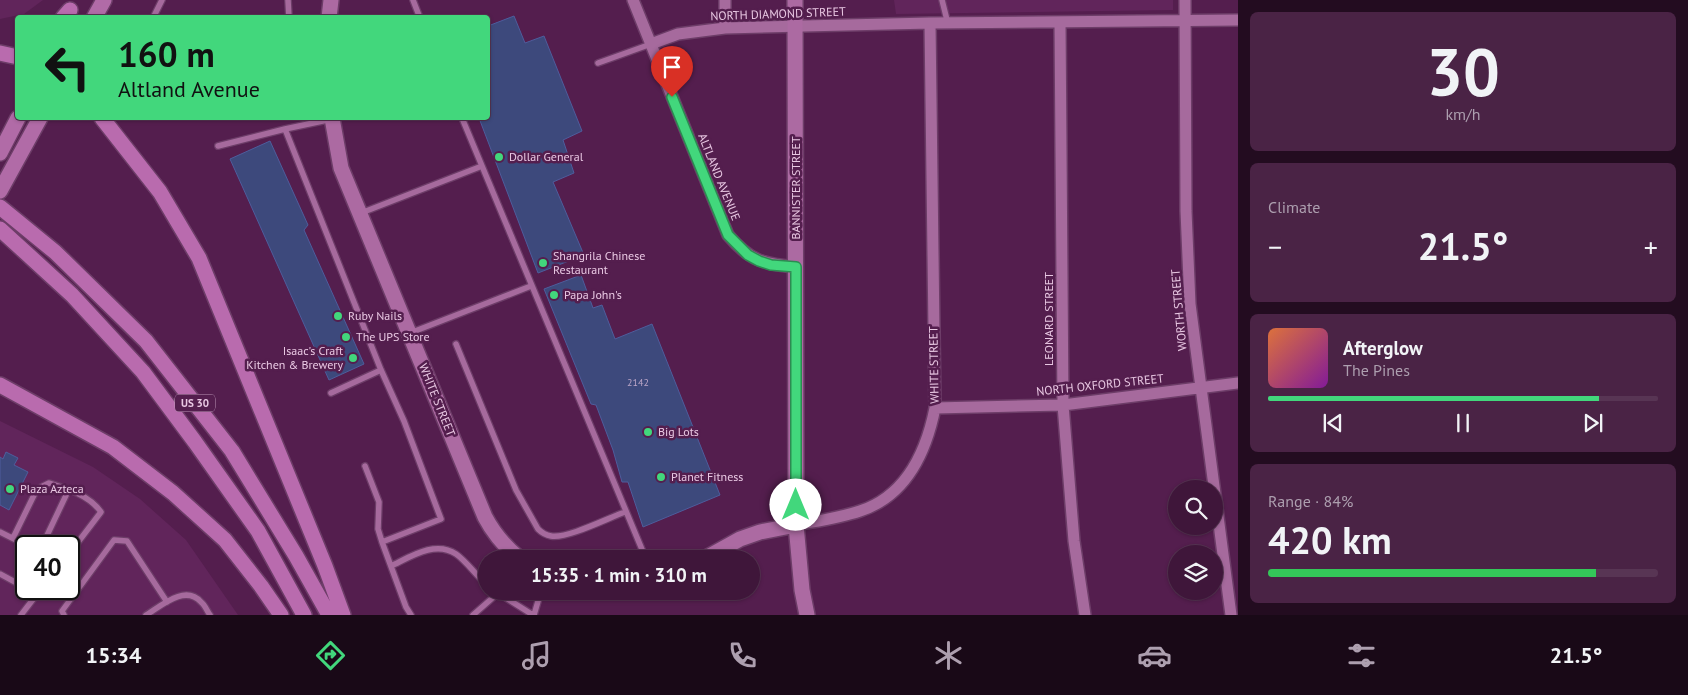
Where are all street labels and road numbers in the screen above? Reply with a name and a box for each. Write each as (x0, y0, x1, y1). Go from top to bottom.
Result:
street label: NORTH DIAMOND STREET (710, 4, 846, 23)
street label: ALTLAND AVENUE (695, 131, 744, 223)
street label: BANNISTER STREET (788, 136, 803, 240)
street label: WORTH STREET (1167, 268, 1190, 352)
street label: LEONARD STREET (1041, 272, 1056, 366)
street label: WHITE STREET (925, 326, 942, 404)
street label: WHITE STREET (416, 361, 459, 439)
street label: NORTH OXFORD STREET (1036, 370, 1165, 399)
road number: US 30 (175, 394, 215, 412)

